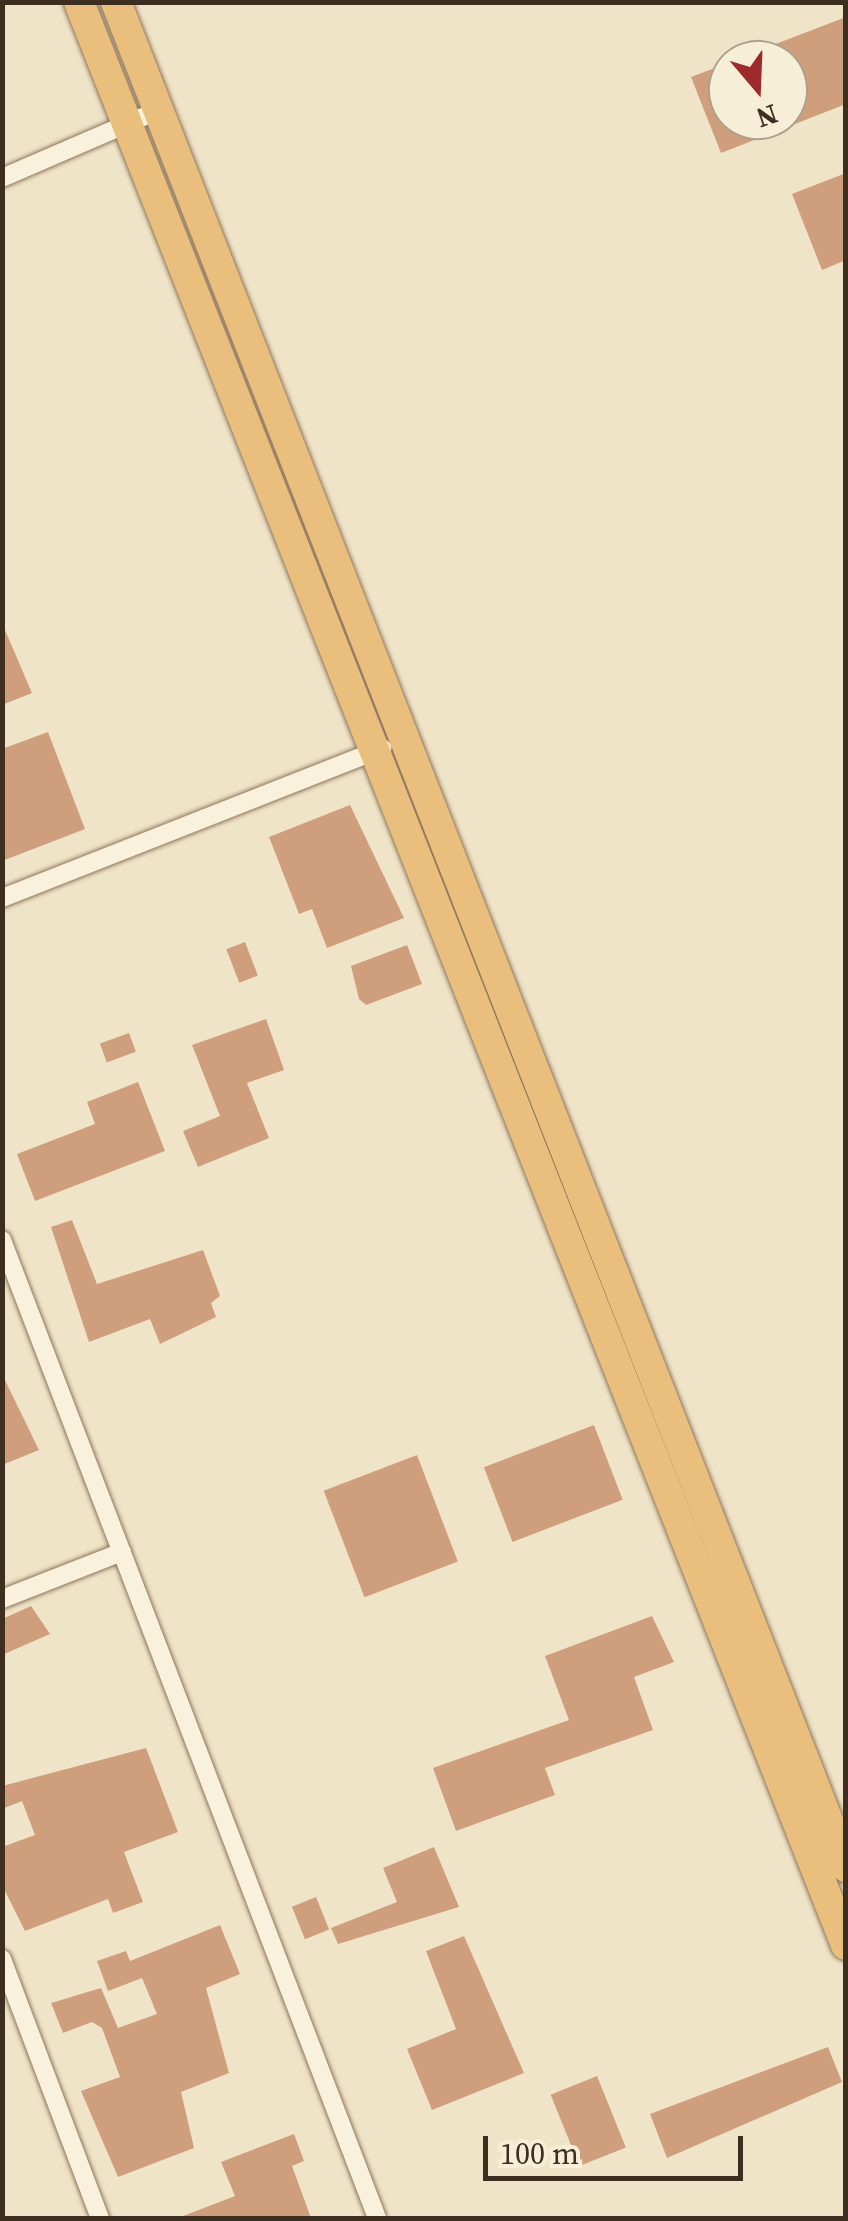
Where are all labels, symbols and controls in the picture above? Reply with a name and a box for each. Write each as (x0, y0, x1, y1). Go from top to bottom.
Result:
north arrow (708, 40, 808, 140)
text: N (751, 95, 783, 138)
scale bar (488, 2116, 748, 2178)
text: 100 m (500, 2133, 579, 2174)

